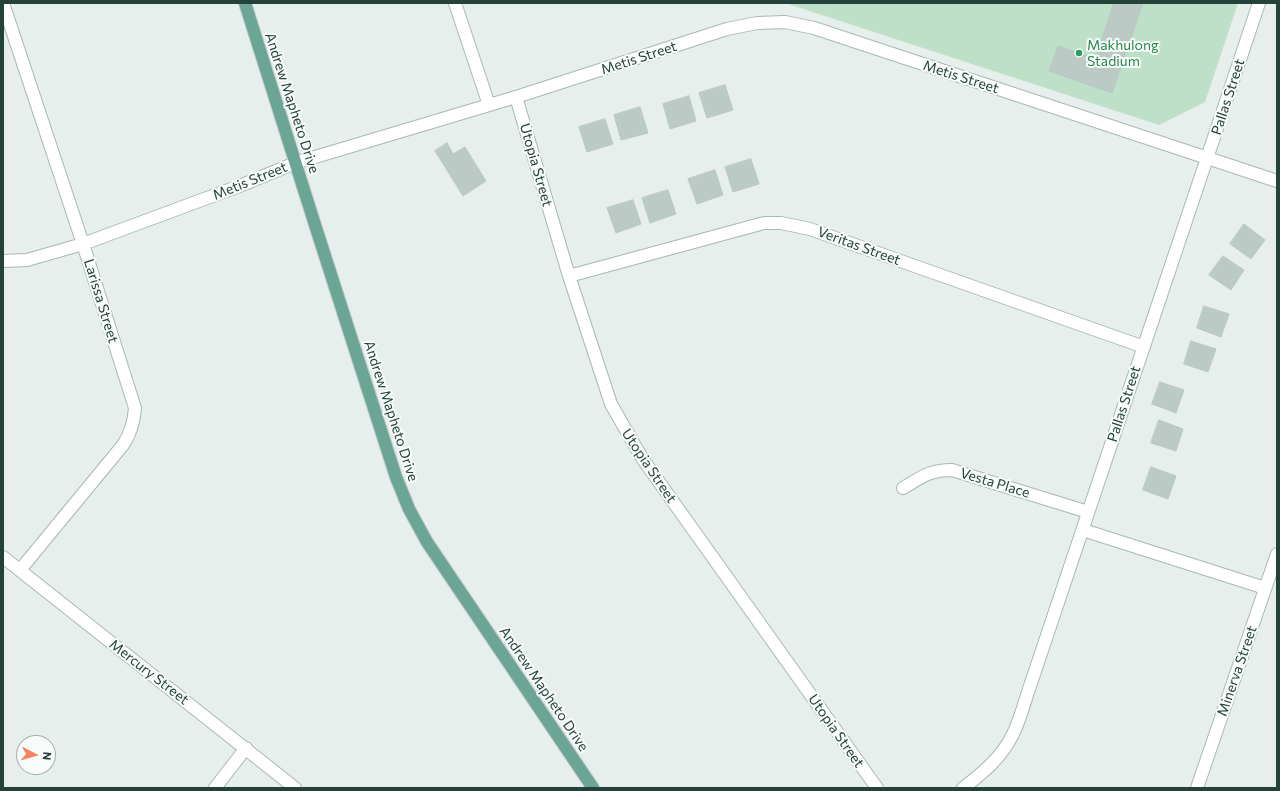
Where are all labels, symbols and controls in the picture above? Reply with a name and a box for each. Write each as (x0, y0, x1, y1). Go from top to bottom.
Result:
street label: Andrew Mapheto Drive (261, 31, 323, 175)
place label: Makhulong Stadium (1087, 37, 1159, 70)
street label: Metis Street (599, 38, 679, 78)
marker: Makhulong Stadium (1074, 48, 1084, 58)
street label: Metis Street (921, 57, 1001, 97)
street label: Pallas Street (1208, 57, 1248, 137)
street label: Utopia Street (516, 122, 556, 208)
street label: Metis Street (210, 158, 290, 204)
street label: Veritas Street (815, 223, 903, 269)
street label: Larissa Street (80, 257, 122, 345)
street label: Andrew Mapheto Drive (360, 339, 422, 483)
street label: Pallas Street (1104, 364, 1144, 444)
street label: Utopia Street (618, 426, 680, 506)
street label: Vesta Place (958, 464, 1032, 502)
street label: Andrew Mapheto Drive (496, 623, 592, 755)
street label: Minerva Street (1214, 624, 1260, 718)
street label: Mercury Street (106, 636, 192, 708)
street label: Utopia Street (805, 691, 867, 771)
north arrow (16, 735, 56, 775)
text: N (41, 751, 54, 761)

